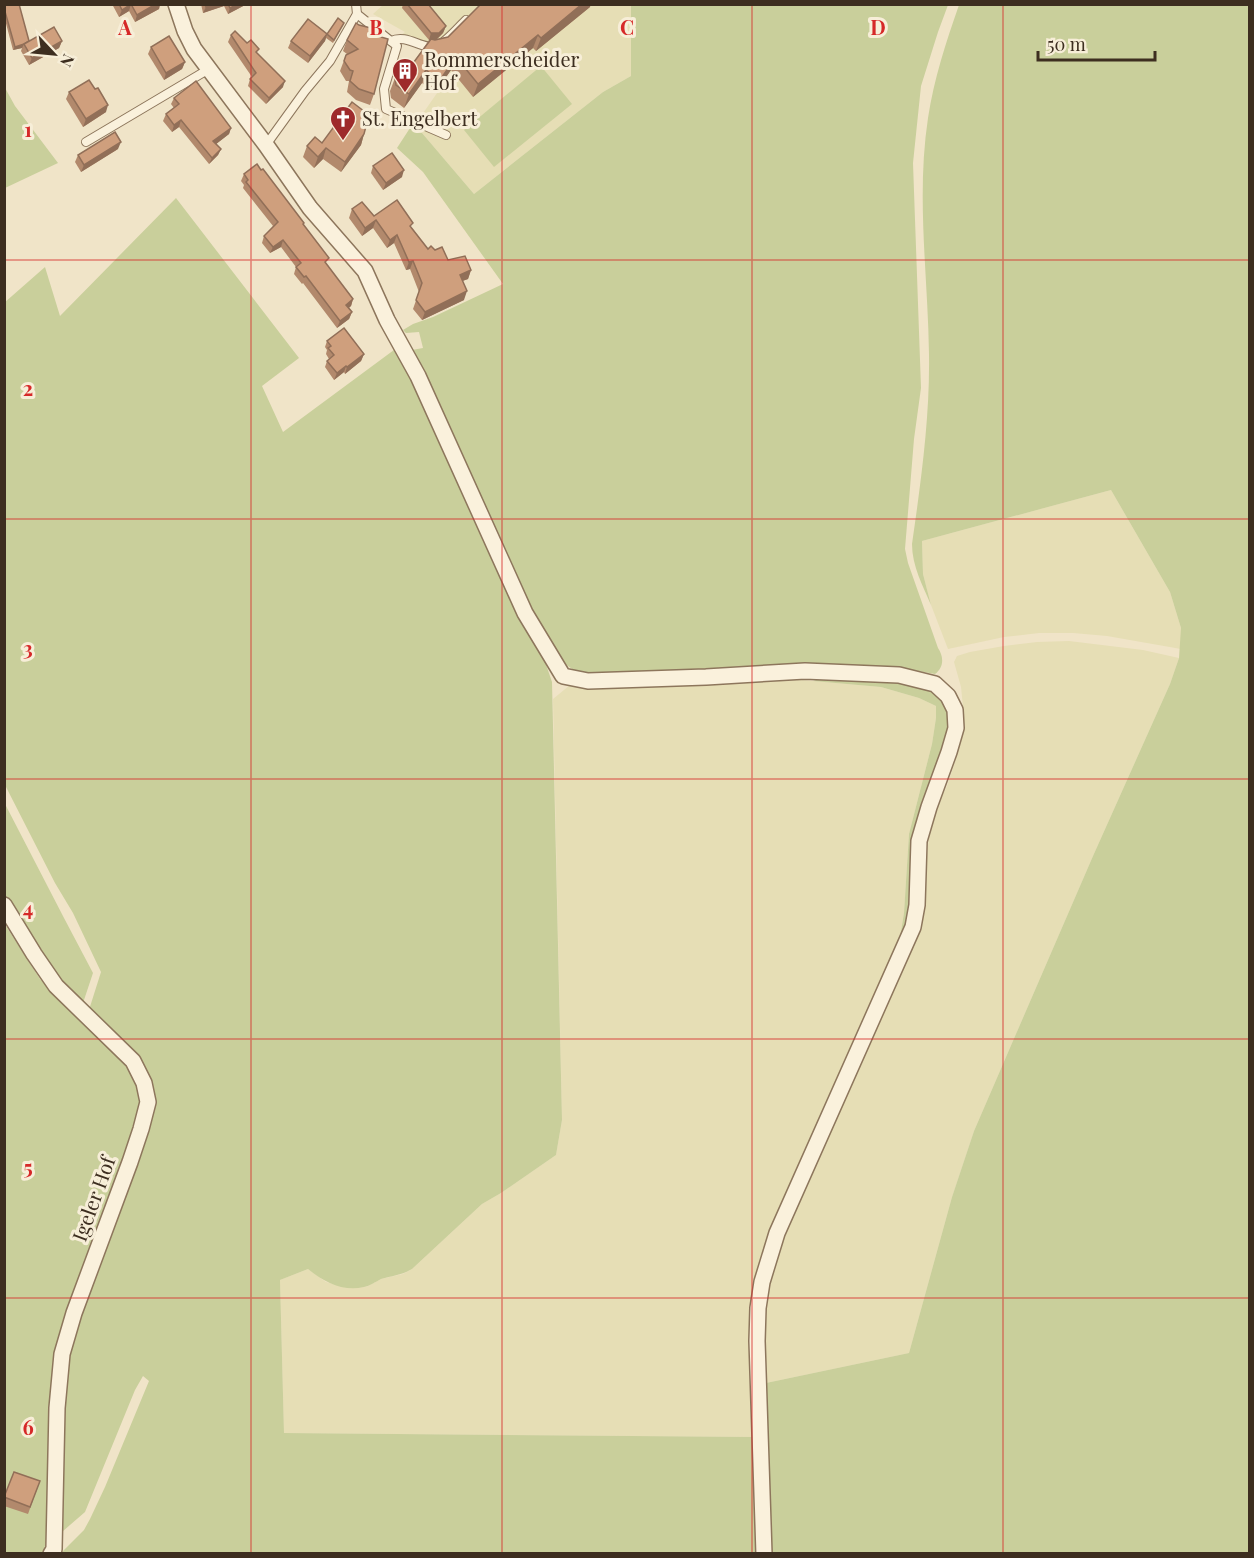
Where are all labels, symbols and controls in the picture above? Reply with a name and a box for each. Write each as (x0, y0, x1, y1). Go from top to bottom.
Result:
text: A (117, 13, 132, 40)
text: B (369, 13, 383, 40)
text: C (620, 13, 634, 40)
text: D (870, 13, 886, 40)
north arrow (24, 24, 84, 84)
scale bar (1038, 24, 1155, 62)
text: 50 m (1047, 32, 1086, 56)
place label: Rommerscheider Hof (424, 45, 580, 95)
text: N (56, 51, 80, 71)
building icon: Rommerscheider Hof (390, 56, 420, 94)
church icon: St. Engelbert (328, 104, 358, 142)
place label: St. Engelbert (362, 104, 478, 131)
text: 1 (24, 115, 32, 142)
text: 2 (23, 374, 33, 401)
text: 3 (23, 634, 33, 661)
text: 4 (23, 894, 33, 921)
street label: Igeler Hof (65, 1151, 121, 1245)
text: 5 (23, 1153, 33, 1180)
text: 6 (22, 1413, 34, 1440)

